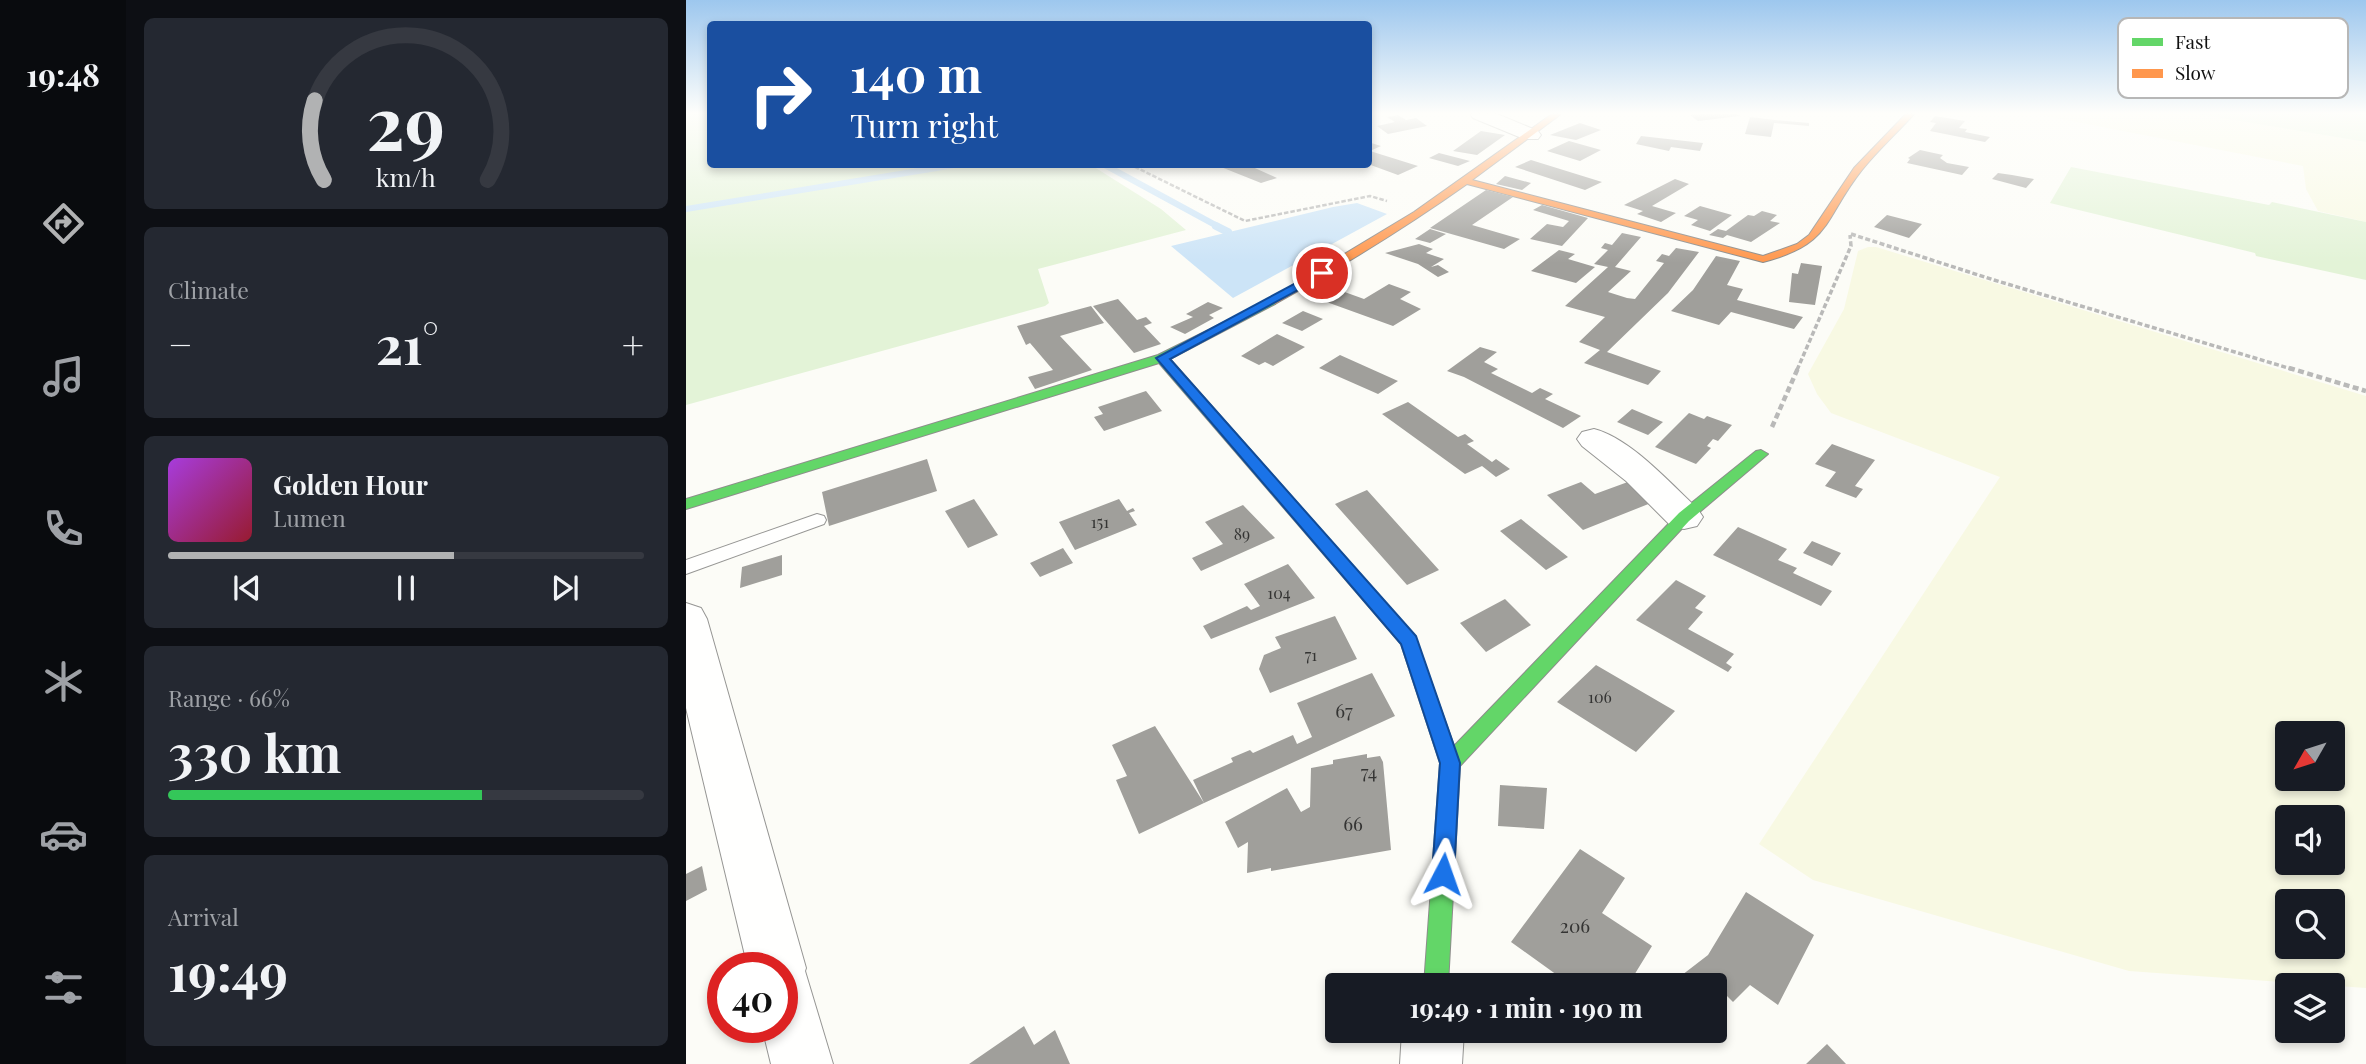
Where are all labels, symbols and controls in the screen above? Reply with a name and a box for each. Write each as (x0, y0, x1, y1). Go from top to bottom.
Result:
legend (2118, 18, 2348, 98)
text: Fast (2175, 28, 2211, 54)
text: 140 m (850, 40, 982, 105)
icon: right (735, 49, 826, 140)
text: 19:48 (26, 52, 100, 95)
text: Slow (2175, 59, 2216, 85)
text: 29 (367, 71, 445, 168)
text: Turn right (850, 103, 998, 146)
text: km/h (376, 159, 436, 192)
icon: directions (39, 199, 88, 248)
pin (1292, 243, 1352, 303)
icon: arrive (1303, 254, 1341, 292)
text: Climate (168, 274, 249, 305)
text: 21° (376, 309, 439, 378)
text: − (168, 318, 193, 369)
text: + (622, 318, 644, 369)
icon: music (39, 352, 88, 401)
text: Golden Hour (273, 467, 428, 502)
text: Lumen (273, 502, 346, 533)
icon: phone (39, 504, 88, 553)
house number: 151 (1091, 511, 1109, 532)
house number: 89 (1234, 523, 1250, 544)
icon: previous (228, 569, 266, 607)
icon: pause (387, 569, 425, 607)
icon: next (546, 569, 584, 607)
house number: 104 (1267, 582, 1291, 603)
house number: 71 (1305, 644, 1317, 665)
icon: climate (39, 657, 88, 706)
text: Range · 66% (168, 682, 290, 713)
house number: 106 (1588, 686, 1612, 707)
house number: 67 (1335, 697, 1353, 723)
text: 330 km (168, 717, 341, 786)
north arrow (2275, 721, 2345, 791)
map controls (2275, 721, 2345, 1043)
house number: 74 (1361, 758, 1377, 784)
button: sound (2275, 805, 2345, 875)
icon: car (39, 810, 88, 859)
house number: 66 (1343, 810, 1363, 836)
position arrow (1406, 837, 1480, 911)
button: search (2275, 889, 2345, 959)
text: Arrival (168, 901, 239, 932)
house number: 206 (1560, 912, 1590, 938)
text: 19:49 (168, 936, 288, 1005)
speed limit sign: 40 (707, 952, 798, 1043)
icon: filters (39, 963, 88, 1012)
button: layers (2275, 973, 2345, 1043)
text: 19:49 · 1 min · 190 m (1409, 990, 1643, 1025)

